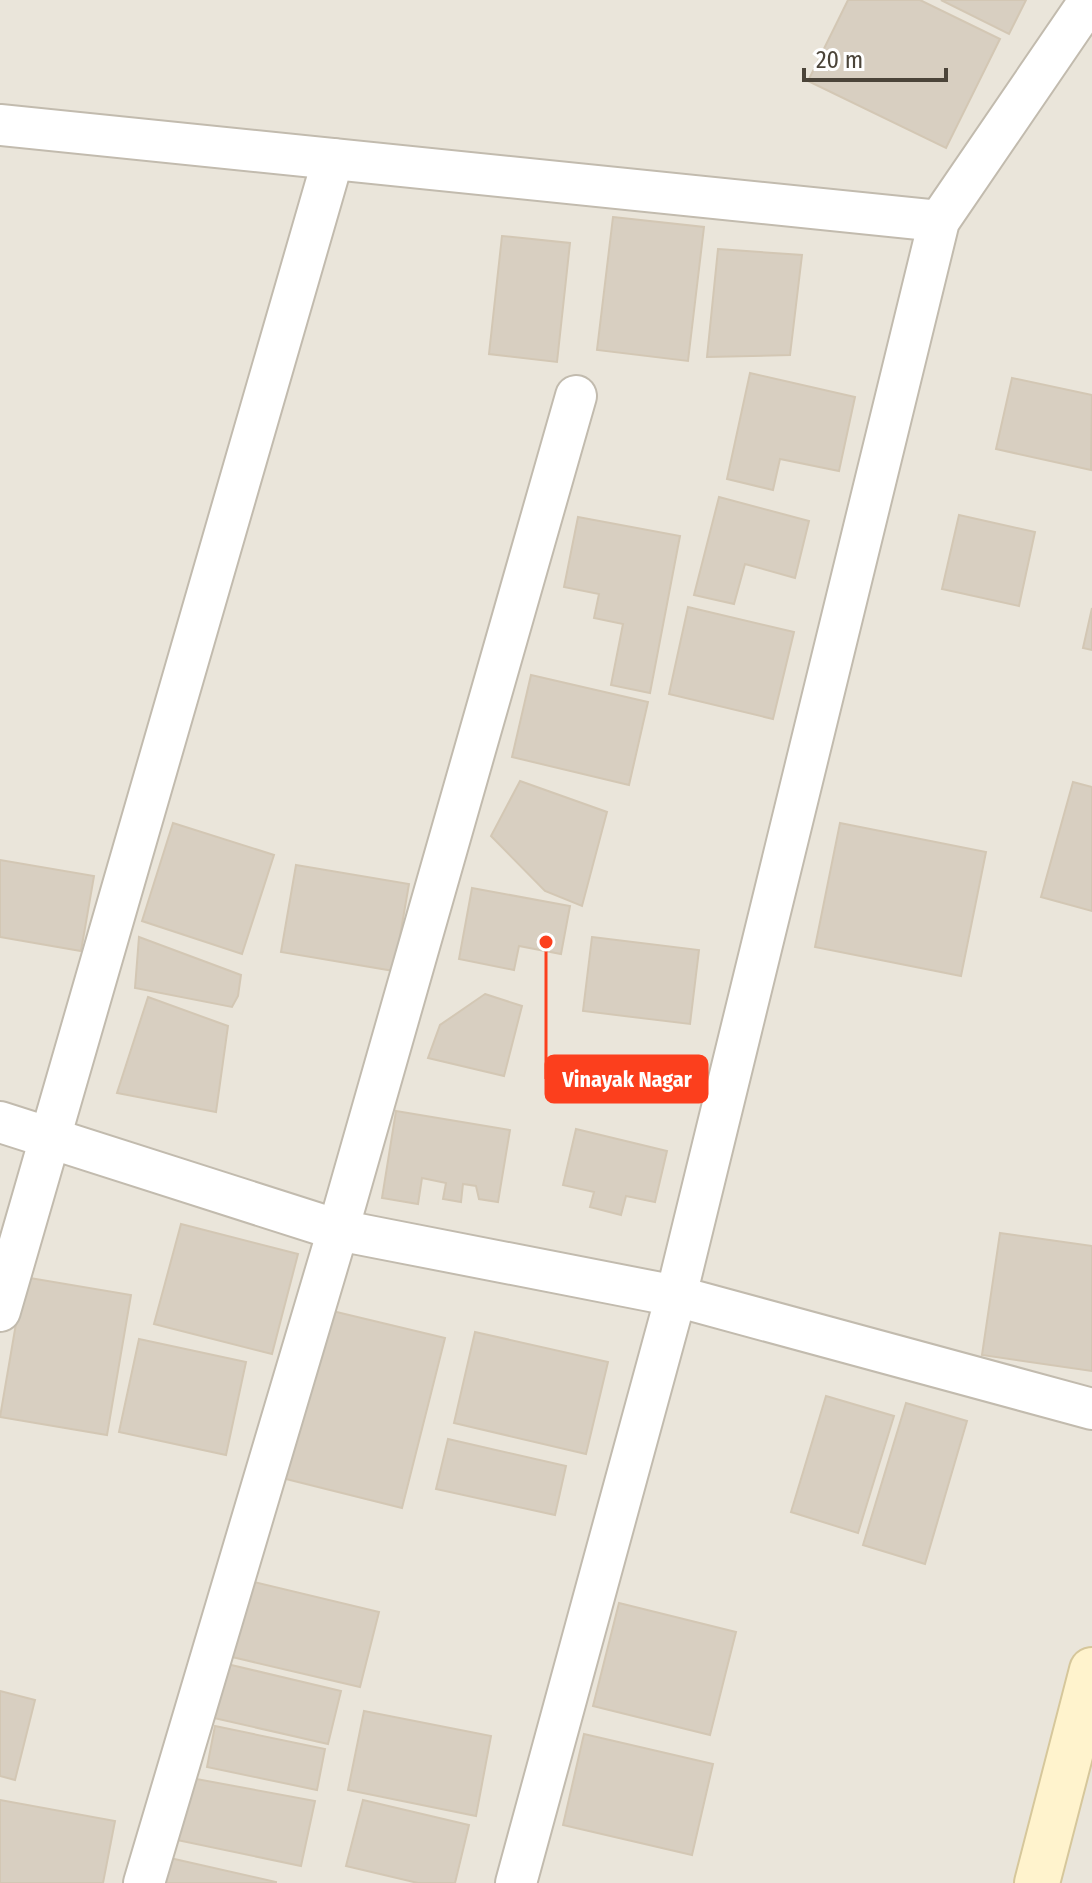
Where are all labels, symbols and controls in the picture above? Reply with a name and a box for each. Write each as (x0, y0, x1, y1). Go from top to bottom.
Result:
scale bar (804, 32, 946, 82)
text: 20 m (816, 46, 863, 74)
callout: Vinayak Nagar (546, 1056, 707, 1102)
text: Vinayak Nagar (561, 1066, 693, 1093)

